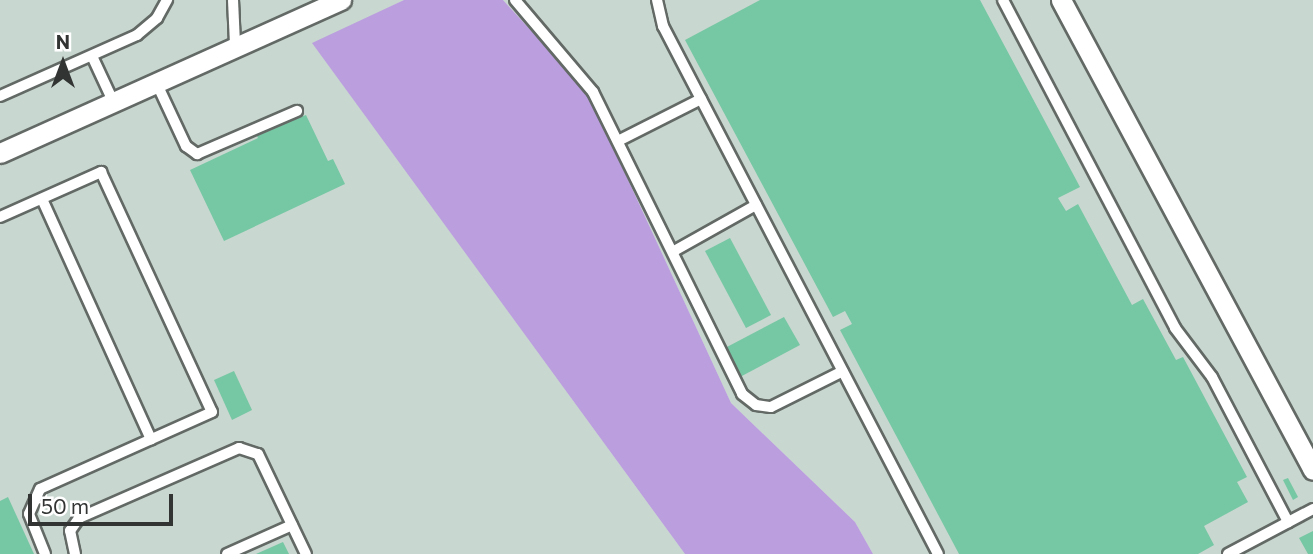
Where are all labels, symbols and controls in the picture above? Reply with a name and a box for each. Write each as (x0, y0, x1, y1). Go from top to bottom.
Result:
north arrow (28, 28, 98, 98)
text: N (56, 30, 70, 53)
scale bar (32, 480, 177, 524)
text: 50 m (41, 493, 89, 518)

